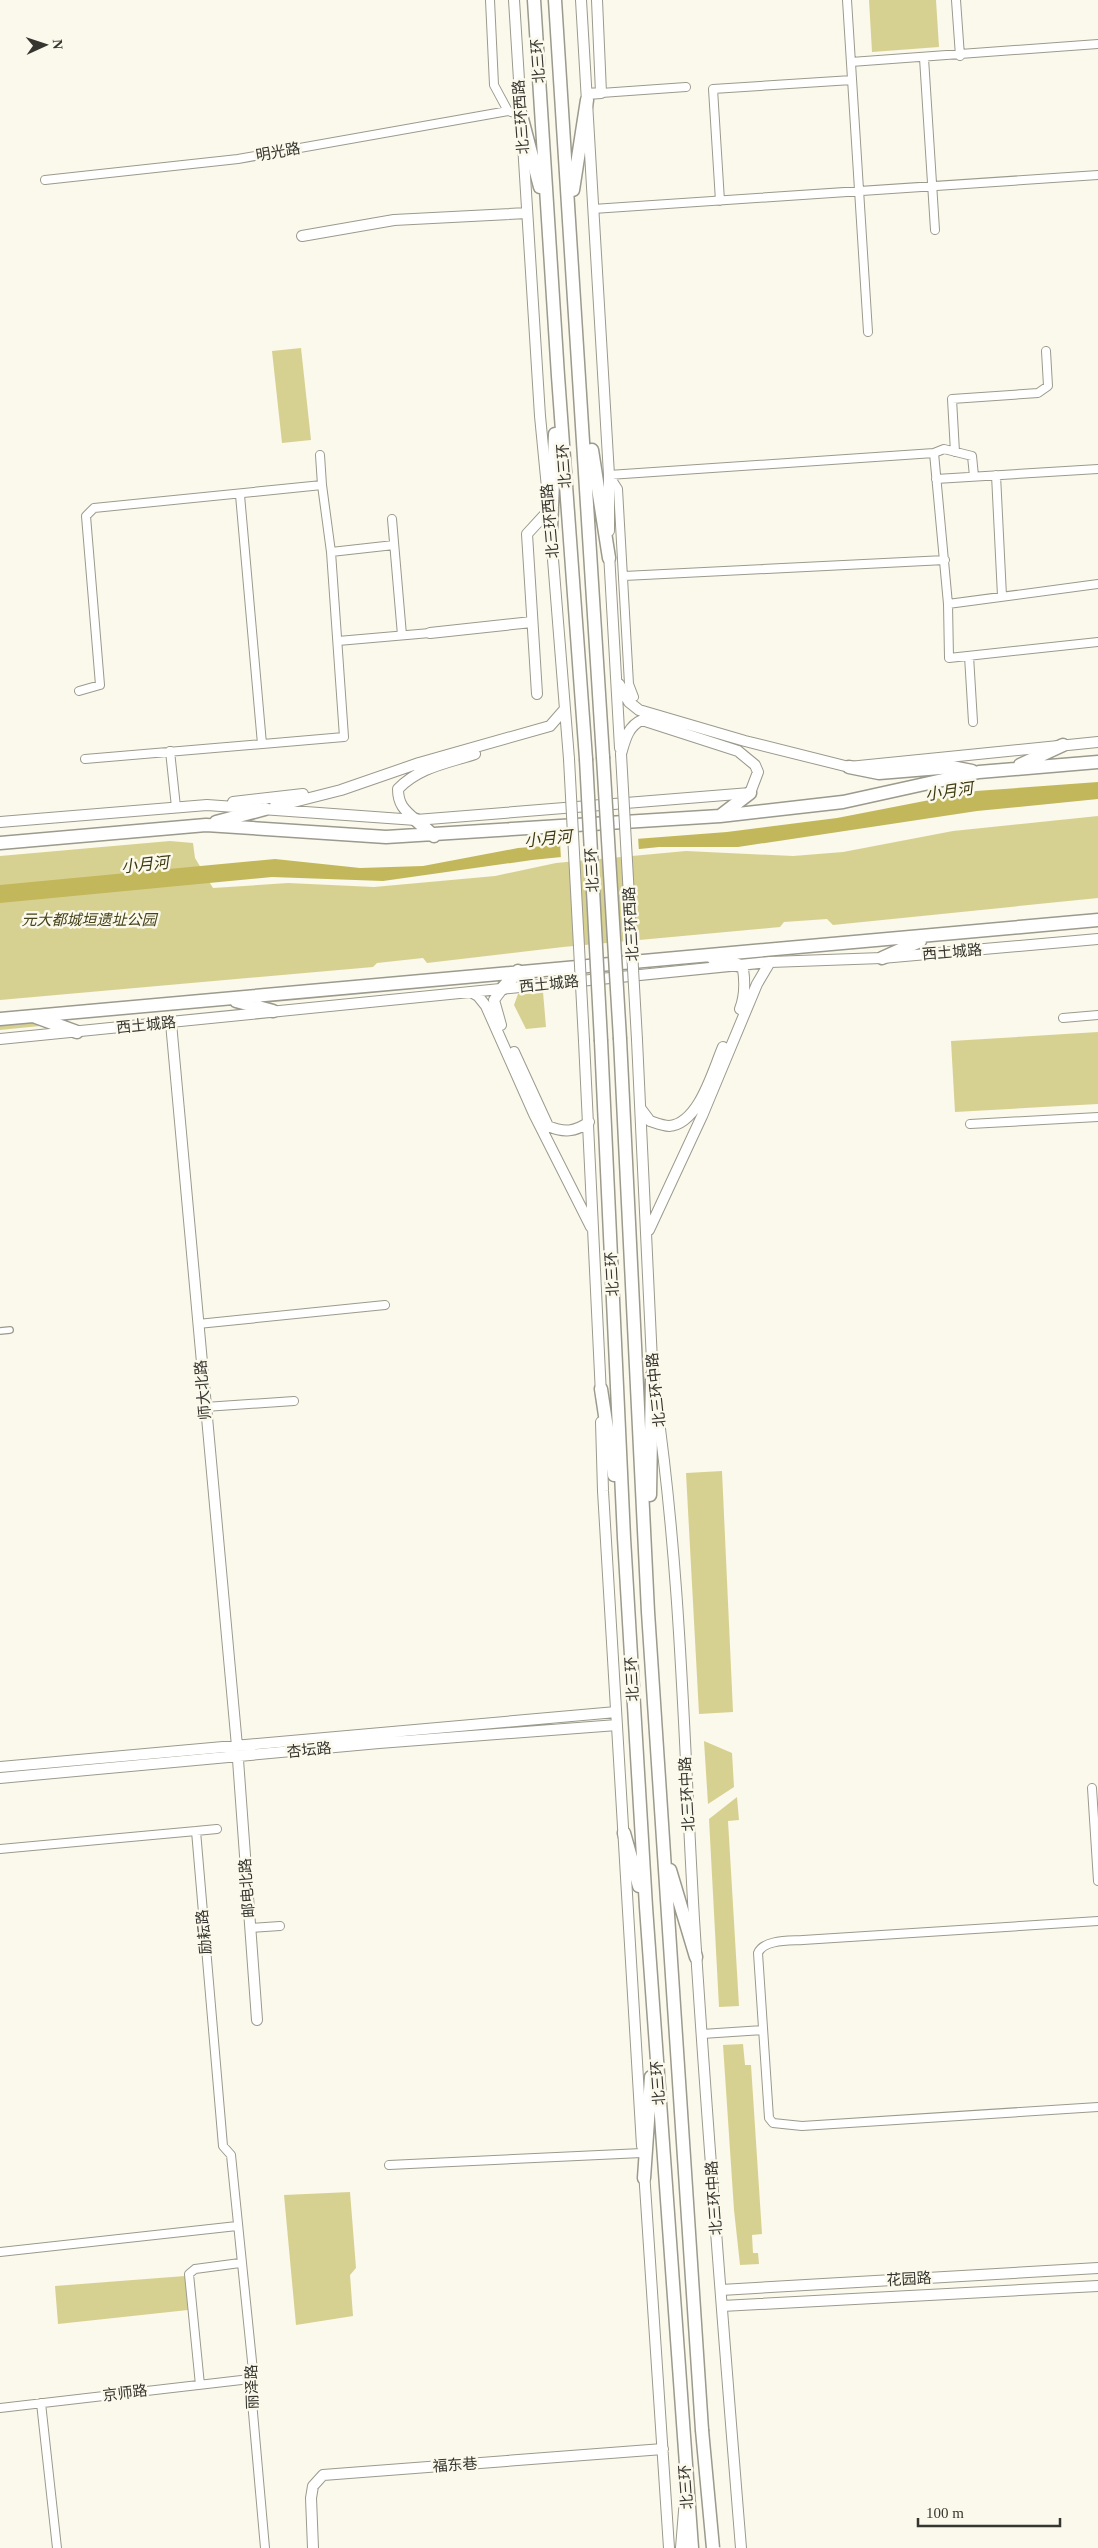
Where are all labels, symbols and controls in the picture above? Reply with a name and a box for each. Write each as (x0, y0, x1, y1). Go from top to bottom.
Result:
north arrow (20, 20, 70, 70)
street label: 北三环 (527, 38, 548, 84)
text: N (50, 39, 65, 50)
street label: 北三环西路 (509, 79, 532, 155)
street label: 明光路 (254, 140, 302, 164)
street label: 北三环 (553, 443, 574, 489)
street label: 北三环西路 (538, 483, 561, 559)
water label: 小月河 (924, 779, 977, 803)
water label: 小月河 (523, 827, 576, 849)
street label: 北三环 (582, 847, 601, 893)
water label: 小月河 (120, 853, 173, 875)
street label: 北三环西路 (620, 886, 641, 962)
park label: 元大都城垣遗址公园 (21, 912, 158, 928)
street label: 西土城路 (921, 941, 983, 963)
street label: 西土城路 (518, 973, 580, 995)
street label: 西土城路 (115, 1014, 177, 1036)
street label: 北三环 (602, 1251, 621, 1297)
street label: 北三环中路 (643, 1352, 668, 1428)
street label: 师大北路 (191, 1359, 214, 1421)
street label: 北三环 (622, 1656, 641, 1702)
street label: 杏坛路 (286, 1740, 332, 1760)
street label: 北三环中路 (676, 1756, 697, 1832)
street label: 邮电北路 (236, 1858, 257, 1919)
street label: 励耘路 (194, 1909, 214, 1955)
street label: 北三环 (647, 2060, 668, 2106)
street label: 北三环中路 (702, 2160, 725, 2236)
street label: 花园路 (886, 2270, 932, 2288)
street label: 丽泽路 (243, 2364, 261, 2410)
street label: 京师路 (102, 2382, 148, 2404)
street label: 福东巷 (432, 2455, 478, 2475)
street label: 北三环 (675, 2464, 696, 2510)
scale bar (918, 2496, 1060, 2528)
text: 100 m (926, 2505, 964, 2521)

